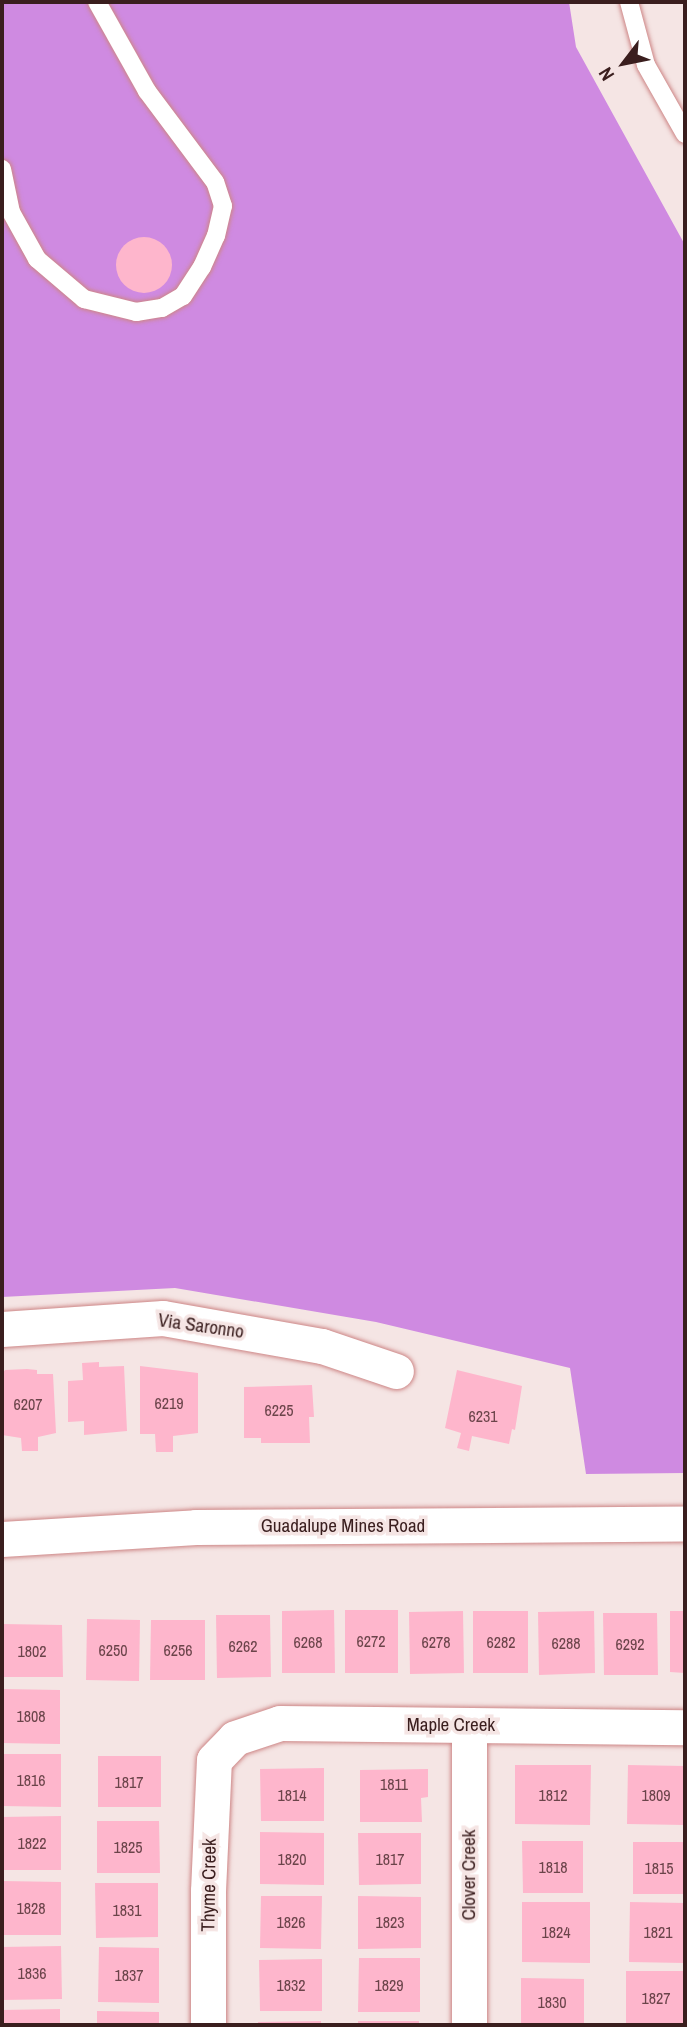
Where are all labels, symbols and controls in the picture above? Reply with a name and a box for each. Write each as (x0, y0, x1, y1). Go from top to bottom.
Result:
north arrow (589, 28, 659, 98)
text: N (592, 62, 620, 86)
street label: Via Saronno (157, 1309, 245, 1343)
house number: 6219 (154, 1393, 184, 1413)
house number: 6207 (13, 1394, 43, 1414)
house number: 6225 (264, 1400, 294, 1420)
house number: 6231 (468, 1406, 498, 1426)
street label: Guadalupe Mines Road (261, 1515, 425, 1537)
house number: 6272 (356, 1631, 386, 1651)
house number: 6268 (293, 1632, 323, 1652)
house number: 6278 (421, 1632, 451, 1652)
house number: 6282 (486, 1632, 516, 1652)
house number: 6288 (551, 1633, 581, 1653)
house number: 6292 (615, 1634, 645, 1654)
house number: 6262 (228, 1636, 258, 1656)
house number: 6250 (98, 1640, 128, 1660)
house number: 6256 (163, 1640, 193, 1660)
house number: 1802 (17, 1641, 47, 1661)
house number: 1808 (16, 1706, 46, 1726)
street label: Maple Creek (407, 1714, 495, 1736)
house number: 1816 (16, 1770, 46, 1790)
house number: 1817 (114, 1772, 144, 1792)
house number: 1811 (380, 1774, 408, 1794)
house number: 1814 (277, 1785, 307, 1805)
house number: 1812 (538, 1785, 568, 1805)
house number: 1809 (641, 1785, 671, 1805)
street label: Clover Creek (458, 1830, 480, 1920)
house number: 1822 (17, 1833, 47, 1853)
house number: 1825 (113, 1837, 143, 1857)
street label: Thyme Creek (197, 1838, 221, 1932)
house number: 1820 (277, 1849, 307, 1869)
house number: 1817 (375, 1849, 405, 1869)
house number: 1818 (538, 1857, 568, 1877)
house number: 1815 (644, 1858, 674, 1878)
house number: 1828 (16, 1898, 46, 1918)
house number: 1831 (112, 1900, 142, 1920)
house number: 1826 (276, 1912, 306, 1932)
house number: 1823 (375, 1912, 405, 1932)
house number: 1824 (541, 1922, 571, 1942)
house number: 1821 (643, 1922, 673, 1942)
house number: 1836 (17, 1963, 47, 1983)
house number: 1837 (114, 1965, 144, 1985)
house number: 1832 (276, 1975, 306, 1995)
house number: 1829 (374, 1975, 404, 1995)
house number: 1827 (641, 1988, 671, 2008)
house number: 1830 (537, 1992, 567, 2012)

